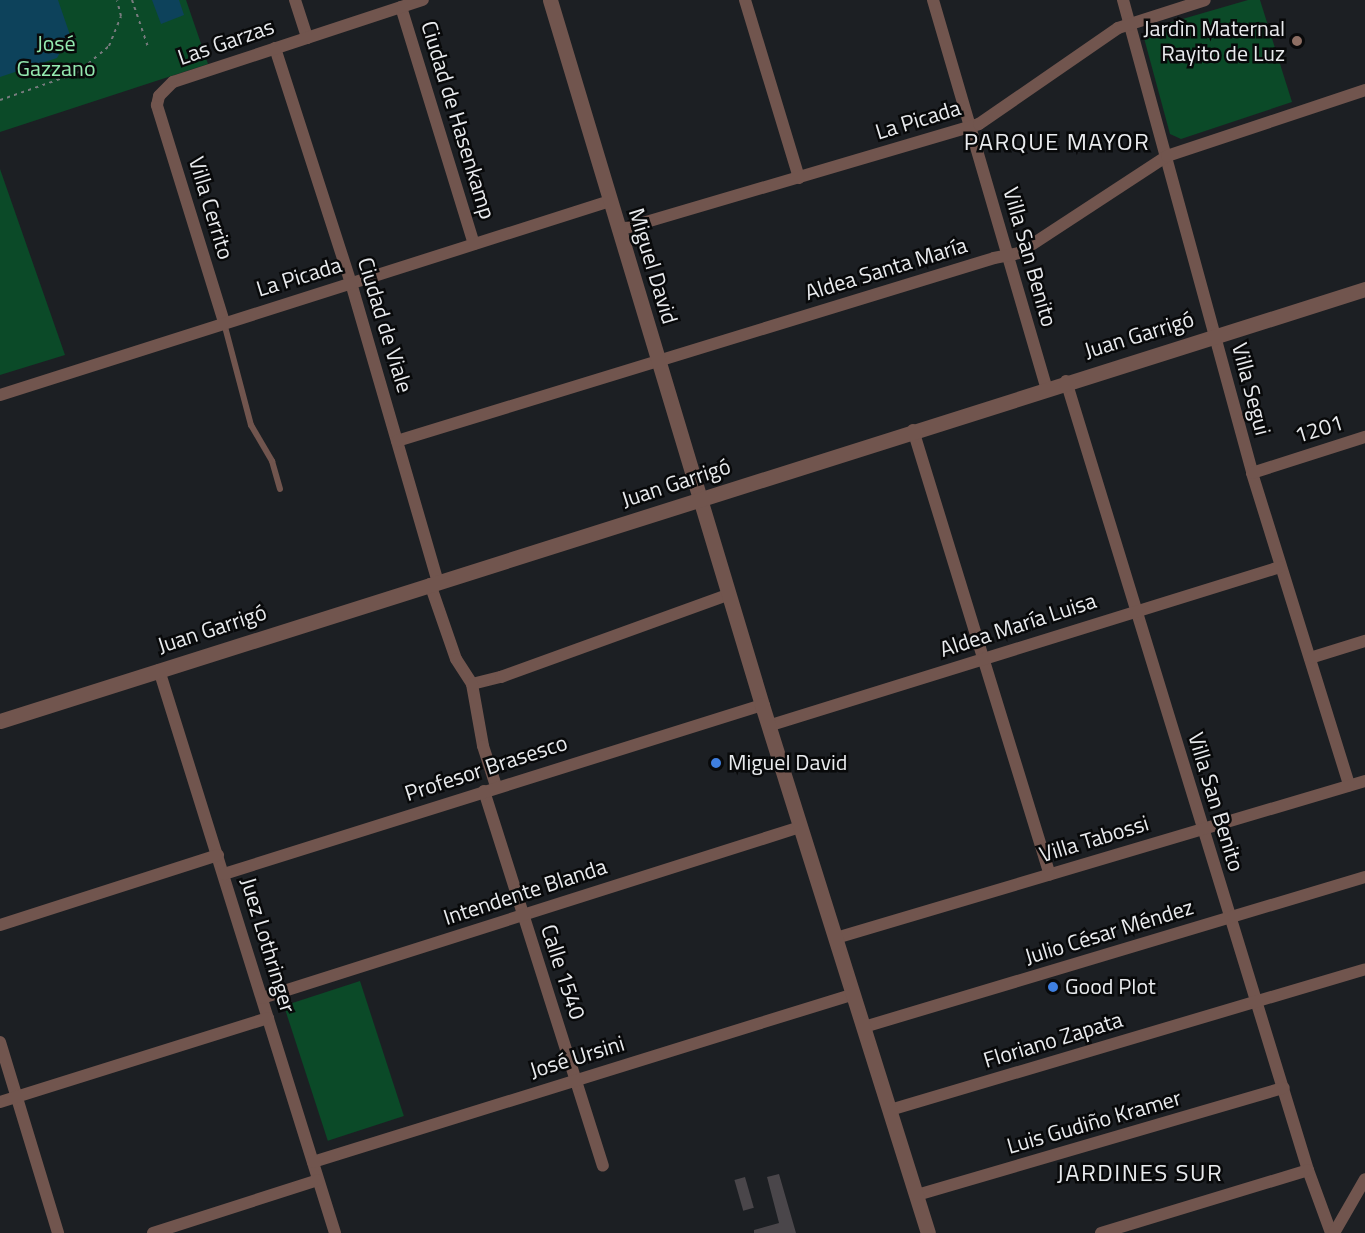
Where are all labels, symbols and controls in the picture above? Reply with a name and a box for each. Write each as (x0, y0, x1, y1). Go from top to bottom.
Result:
street label: Las Garzas (174, 13, 278, 71)
place label: Jardìn Maternal Rayito de Luz (1143, 15, 1285, 66)
street label: Ciudad de Hasenkamp (415, 18, 501, 222)
park label: José Gazzano (16, 30, 96, 82)
marker: Jardìn Maternal Rayito de Luz (1290, 34, 1304, 48)
street label: La Picada (872, 95, 964, 145)
district label: PARQUE MAYOR (964, 128, 1150, 156)
street label: Villa Cerrito (183, 154, 239, 262)
street label: Villa San Benito (997, 184, 1063, 330)
street label: Miguel David (623, 205, 683, 327)
street label: Aldea Santa María (802, 232, 970, 306)
street label: La Picada (253, 252, 345, 302)
street label: Ciudad de Viale (352, 254, 418, 396)
street label: Juan Garrigó (1081, 306, 1197, 364)
street label: Villa Segui (1226, 340, 1276, 438)
street label: 1201 (1292, 409, 1346, 449)
street label: Juan Garrigó (618, 453, 734, 513)
street label: Aldea María Luisa (937, 587, 1099, 663)
street label: Juan Garrigó (154, 599, 270, 659)
street label: Profesor Brasesco (401, 729, 571, 807)
street label: Villa San Benito (1182, 729, 1250, 875)
place label: Miguel David (728, 750, 847, 776)
marker: Miguel David (709, 756, 723, 770)
street label: Villa Tabossi (1036, 810, 1152, 868)
street label: Intendente Blanda (440, 853, 610, 931)
street label: Juez Lothringer (235, 874, 301, 1016)
street label: Julio César Méndez (1021, 894, 1197, 970)
street label: Calle 1540 (535, 921, 591, 1023)
place label: Good Plot (1065, 974, 1156, 1000)
marker: Good Plot (1046, 980, 1060, 994)
street label: Floriano Zapata (980, 1006, 1126, 1074)
street label: José Ursini (527, 1030, 627, 1084)
street label: Luis Gudiño Kramer (1004, 1084, 1184, 1160)
district label: JARDINES SUR (1057, 1159, 1223, 1187)

